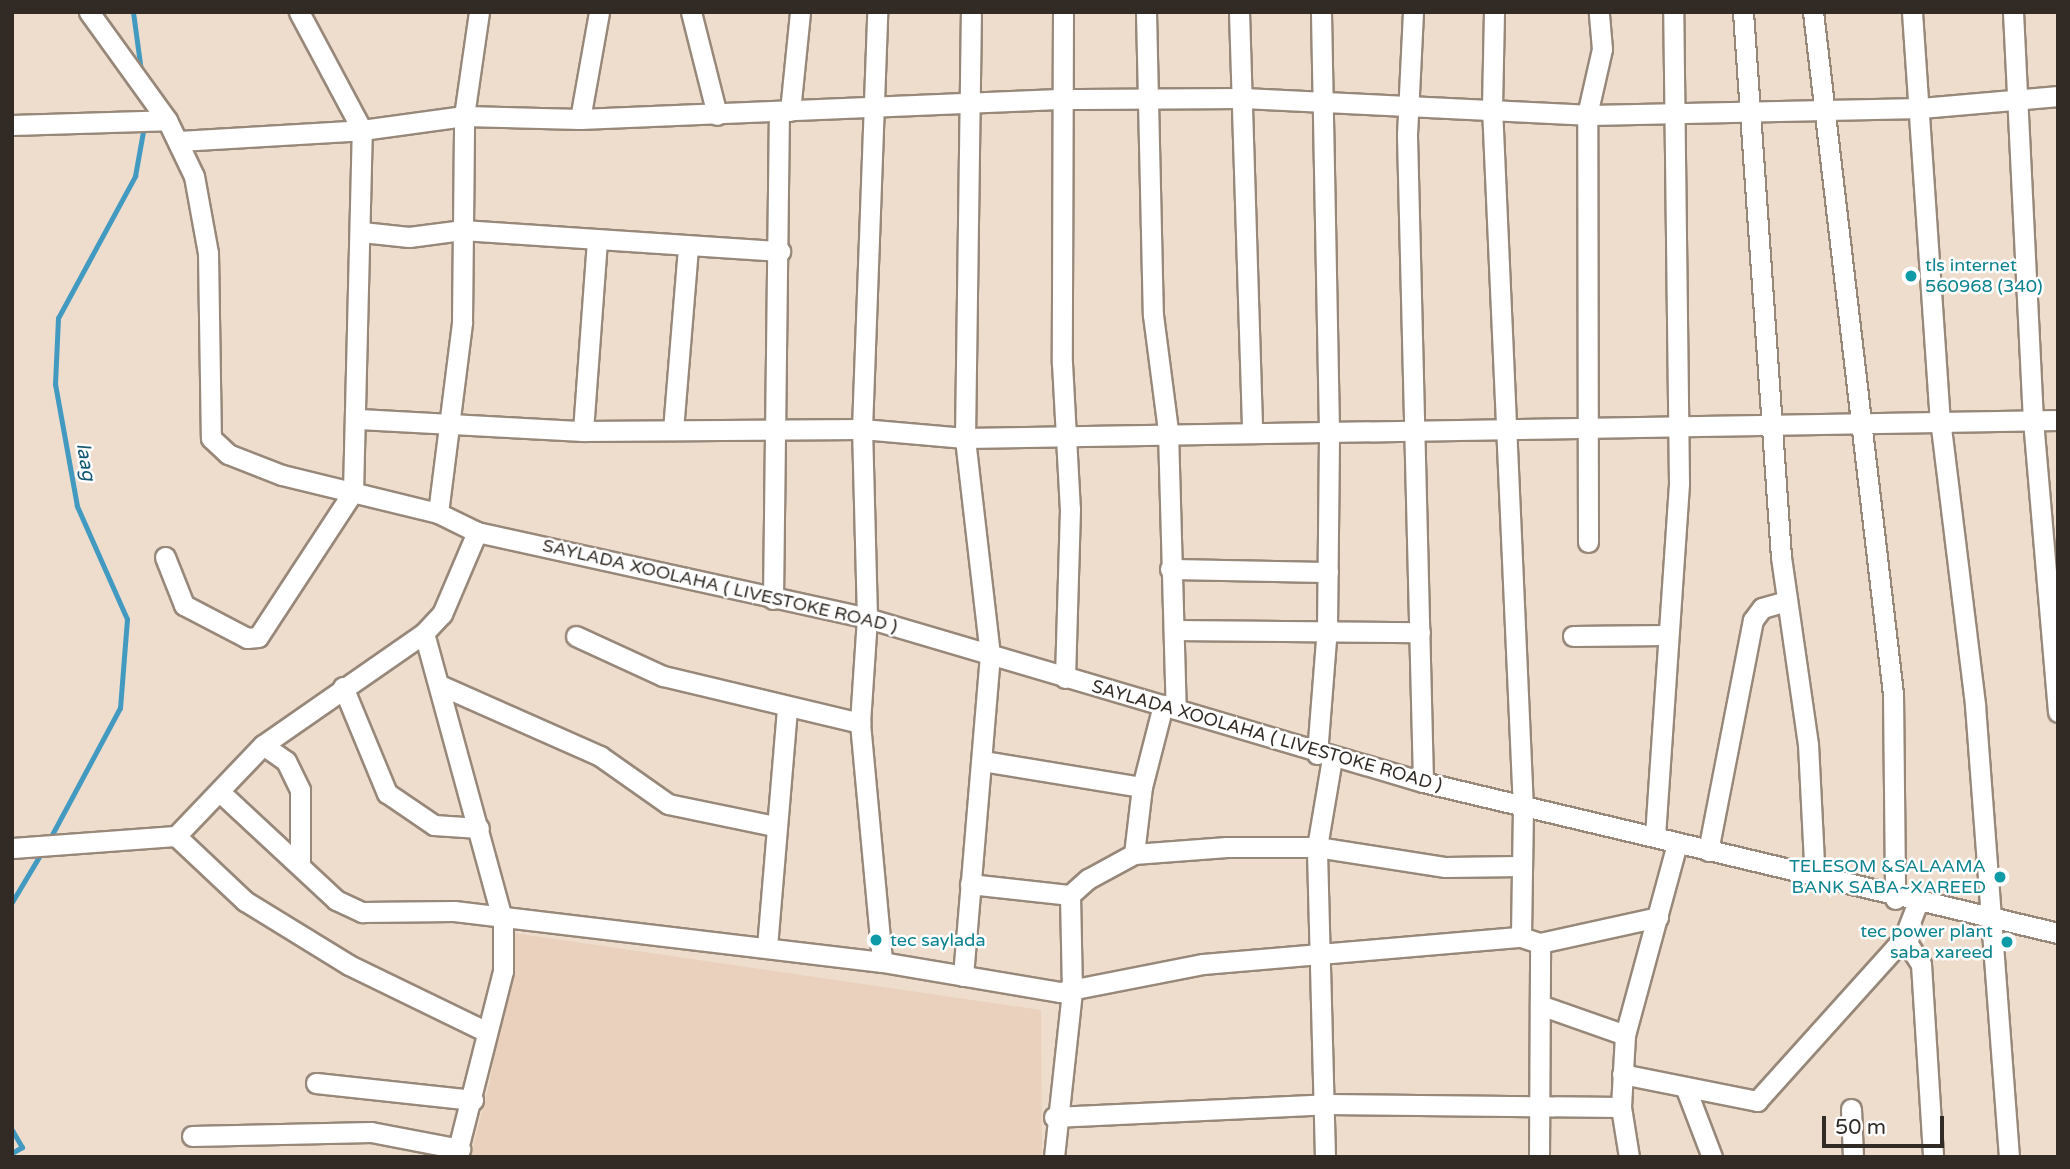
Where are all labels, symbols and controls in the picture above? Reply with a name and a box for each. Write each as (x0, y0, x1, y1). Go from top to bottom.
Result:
place label: tls internet 560968 (340) (1925, 255, 2043, 298)
marker: tls internet 560968 (340) (1903, 268, 1919, 284)
water label: laag (70, 441, 100, 483)
street label: SAYLADA XOOLAHA ( LIVESTOKE ROAD ) (540, 535, 900, 637)
street label: SAYLADA XOOLAHA ( LIVESTOKE ROAD ) (1089, 676, 1445, 796)
place label: TELESOM &SALAAMA BANK SABA~XAREED (1789, 856, 1986, 898)
marker: TELESOM &SALAAMA BANK SABA~XAREED (1992, 869, 2008, 885)
place label: tec power plant saba xareed (1860, 921, 1993, 964)
place label: tec saylada (890, 929, 986, 951)
marker: tec saylada (868, 932, 884, 948)
marker: tec power plant saba xareed (1999, 934, 2015, 950)
scale bar (1825, 1102, 1948, 1146)
text: 50 m (1835, 1115, 1886, 1140)

